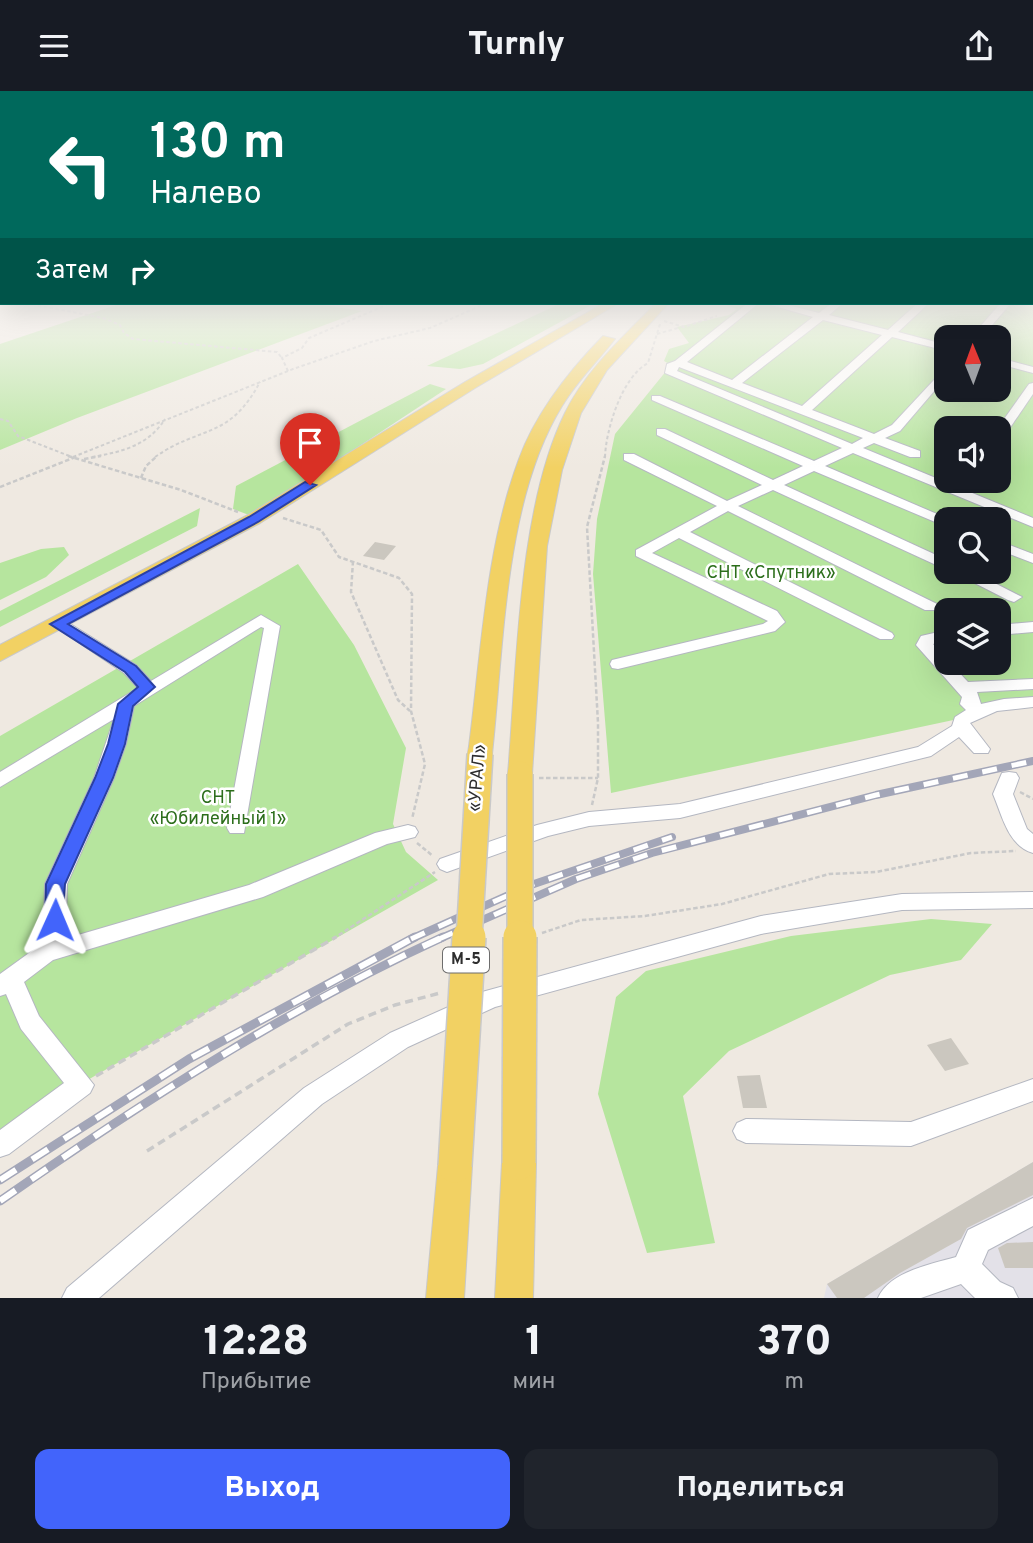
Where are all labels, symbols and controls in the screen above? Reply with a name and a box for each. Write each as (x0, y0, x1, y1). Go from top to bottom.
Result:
text: Turnly (468, 26, 565, 66)
icon: menu (35, 27, 73, 65)
icon: share (960, 27, 998, 65)
text: 130 m (150, 114, 286, 176)
icon: left (35, 119, 126, 210)
text: Налево (150, 175, 262, 215)
icon: right (123, 252, 161, 290)
text: Затем (35, 255, 109, 288)
north arrow (934, 325, 1012, 403)
map controls (934, 325, 1011, 675)
pin (280, 413, 340, 485)
button: sound (934, 416, 1011, 493)
icon: arrive (291, 424, 329, 462)
button: search (934, 507, 1011, 584)
park label: СНТ «Спутник» (707, 562, 835, 585)
button: layers (934, 598, 1011, 675)
street label: «УРАЛ» (464, 743, 492, 813)
park label: СНТ «Юбилейный 1» (150, 787, 286, 831)
position arrow (18, 883, 92, 957)
road number: М-5 (443, 947, 489, 973)
text: 12:28 (203, 1317, 309, 1370)
text: 1 (525, 1317, 543, 1370)
text: 370 (756, 1317, 832, 1370)
text: Прибытие (201, 1368, 311, 1397)
text: мин (512, 1368, 555, 1397)
text: m (784, 1368, 804, 1397)
button: Выход (35, 1449, 510, 1529)
button: Поделиться (524, 1449, 998, 1529)

